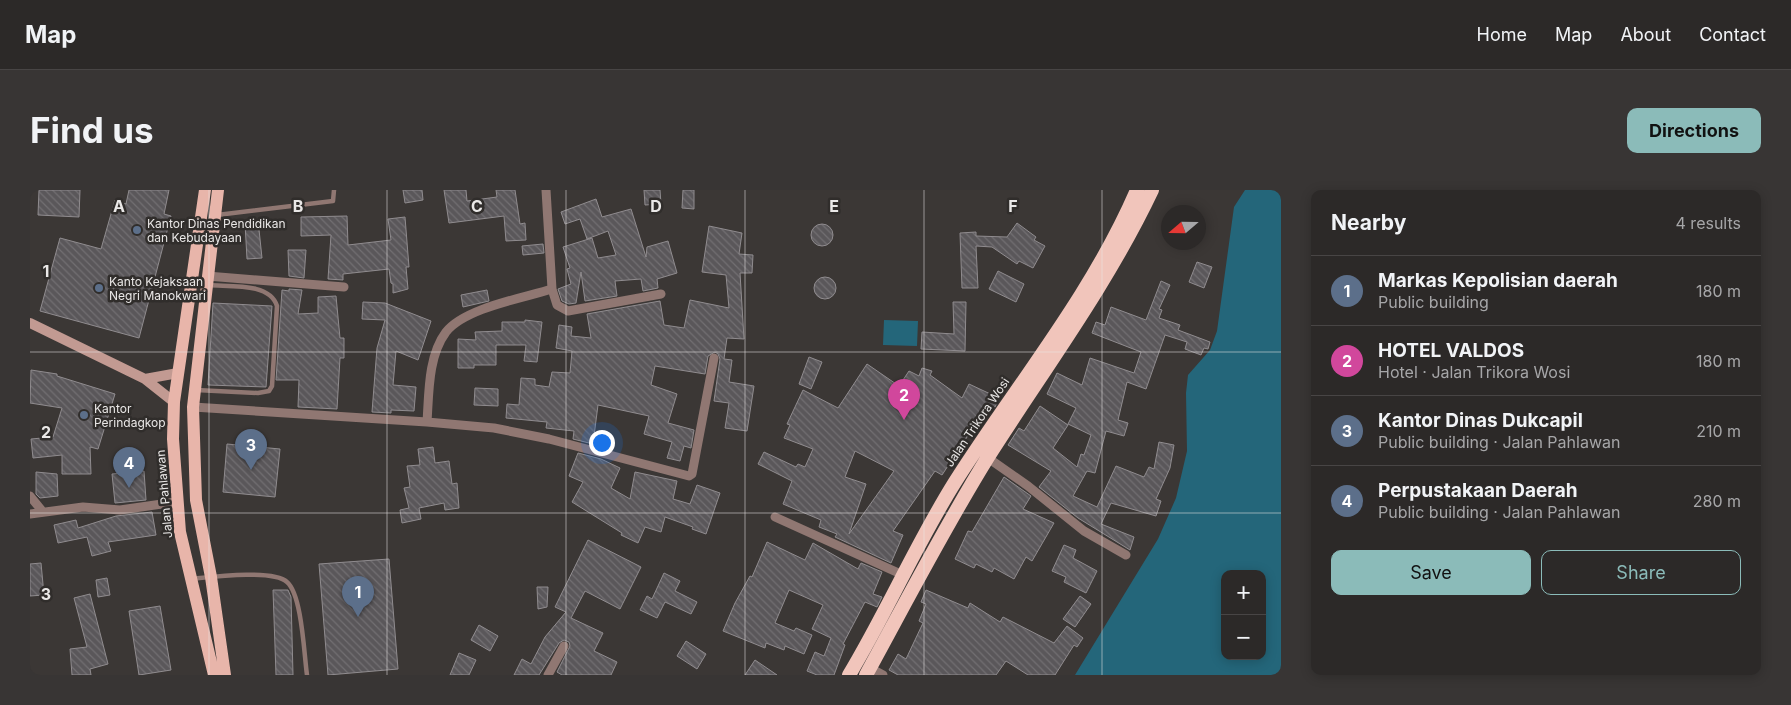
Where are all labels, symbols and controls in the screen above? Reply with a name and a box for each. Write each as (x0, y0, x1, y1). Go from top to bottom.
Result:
text: Map (25, 20, 76, 49)
text: Home (1477, 24, 1527, 45)
text: Map (1555, 24, 1592, 45)
text: About (1620, 24, 1671, 45)
text: Contact (1699, 24, 1766, 45)
button: Directions (1627, 108, 1761, 153)
text: Find us (30, 109, 154, 151)
text: A (113, 196, 125, 216)
text: B (293, 196, 303, 216)
text: C (471, 196, 483, 216)
text: D (650, 196, 662, 216)
text: E (829, 196, 839, 216)
text: F (1008, 196, 1018, 216)
north arrow (1161, 205, 1206, 250)
text: Nearby (1331, 210, 1406, 235)
text: 4 results (1676, 213, 1741, 233)
place label: Kantor Dinas Pendidikan dan Kebudayaan (147, 216, 286, 245)
marker: Kantor Dinas Pendidikan dan Kebudayaan (131, 224, 143, 236)
text: 1 (43, 261, 49, 281)
text: Markas Kepolisian daerah (1378, 269, 1618, 292)
place label: Kanto Kejaksaan Negri Manokwari (109, 274, 206, 303)
text: 1 (1344, 281, 1350, 301)
text: 180 m (1696, 281, 1741, 301)
marker: Kanto Kejaksaan Negri Manokwari (93, 282, 105, 294)
text: Public building (1378, 292, 1489, 312)
text: HOTEL VALDOS (1378, 339, 1524, 362)
text: 2 (1342, 351, 1352, 371)
text: 180 m (1696, 351, 1741, 371)
text: Hotel · Jalan Trikora Wosi (1378, 362, 1570, 382)
street label: Jalan Trikora Wosi (942, 375, 1012, 469)
pin: 2 (888, 379, 920, 420)
place label: Kantor Perindagkop (94, 401, 166, 430)
marker: Kantor Perindagkop (78, 409, 90, 421)
text: Kantor Dinas Dukcapil (1378, 409, 1583, 432)
text: 3 (1342, 421, 1352, 441)
text: 210 m (1696, 421, 1741, 441)
text: 2 (41, 422, 51, 442)
pin: 3 (235, 429, 267, 470)
your location (589, 430, 615, 456)
text: Public building · Jalan Pahlawan (1378, 432, 1620, 452)
pin: 4 (113, 447, 145, 488)
street label: Jalan Pahlawan (153, 449, 175, 539)
text: Perpustakaan Daerah (1378, 479, 1578, 502)
text: 4 (1342, 491, 1352, 511)
text: 280 m (1693, 491, 1741, 511)
text: Public building · Jalan Pahlawan (1378, 502, 1620, 522)
button: Save (1331, 550, 1531, 595)
button: Share (1541, 550, 1741, 595)
map controls (1221, 570, 1266, 660)
button: + (1221, 570, 1266, 615)
pin: 1 (342, 576, 374, 617)
text: 3 (41, 584, 51, 604)
button: − (1221, 615, 1266, 660)

